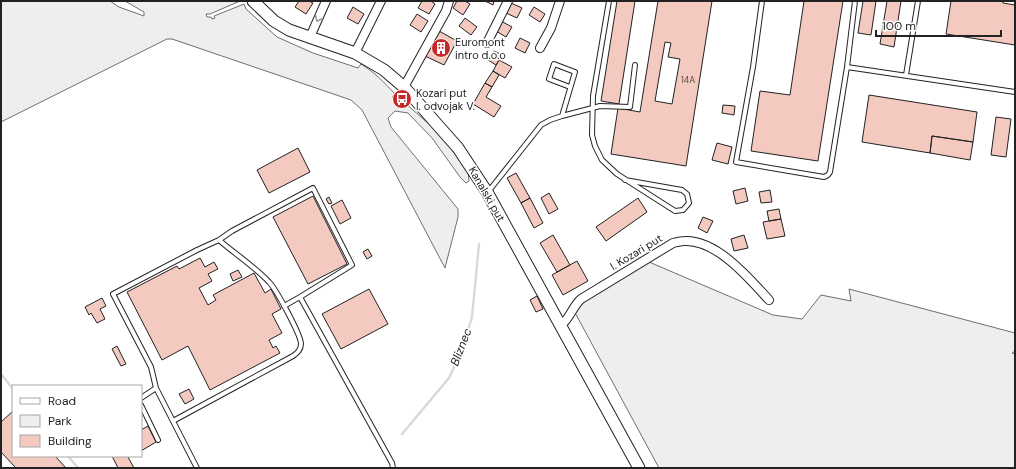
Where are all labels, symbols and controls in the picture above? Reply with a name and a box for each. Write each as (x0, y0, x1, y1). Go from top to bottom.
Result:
scale bar (876, 12, 1001, 38)
one-way arrow (315, 15, 323, 22)
text: 100 m (882, 18, 916, 34)
place label: Euromont intro d.o.o (455, 35, 506, 62)
building icon: Euromont intro d.o.o (430, 37, 452, 59)
house number: 14A (681, 74, 695, 86)
place label: Kozari put I. odvojak V. (416, 86, 475, 113)
bus stop icon: Kozari put I. odvojak V. (391, 88, 413, 110)
street label: Kanalski put (466, 164, 508, 224)
street label: I. Kozari put (607, 231, 665, 273)
water label: Bliznec (447, 326, 475, 368)
legend (12, 385, 142, 457)
text: Road (48, 393, 76, 409)
text: Park (48, 413, 72, 429)
text: Building (48, 433, 92, 449)

